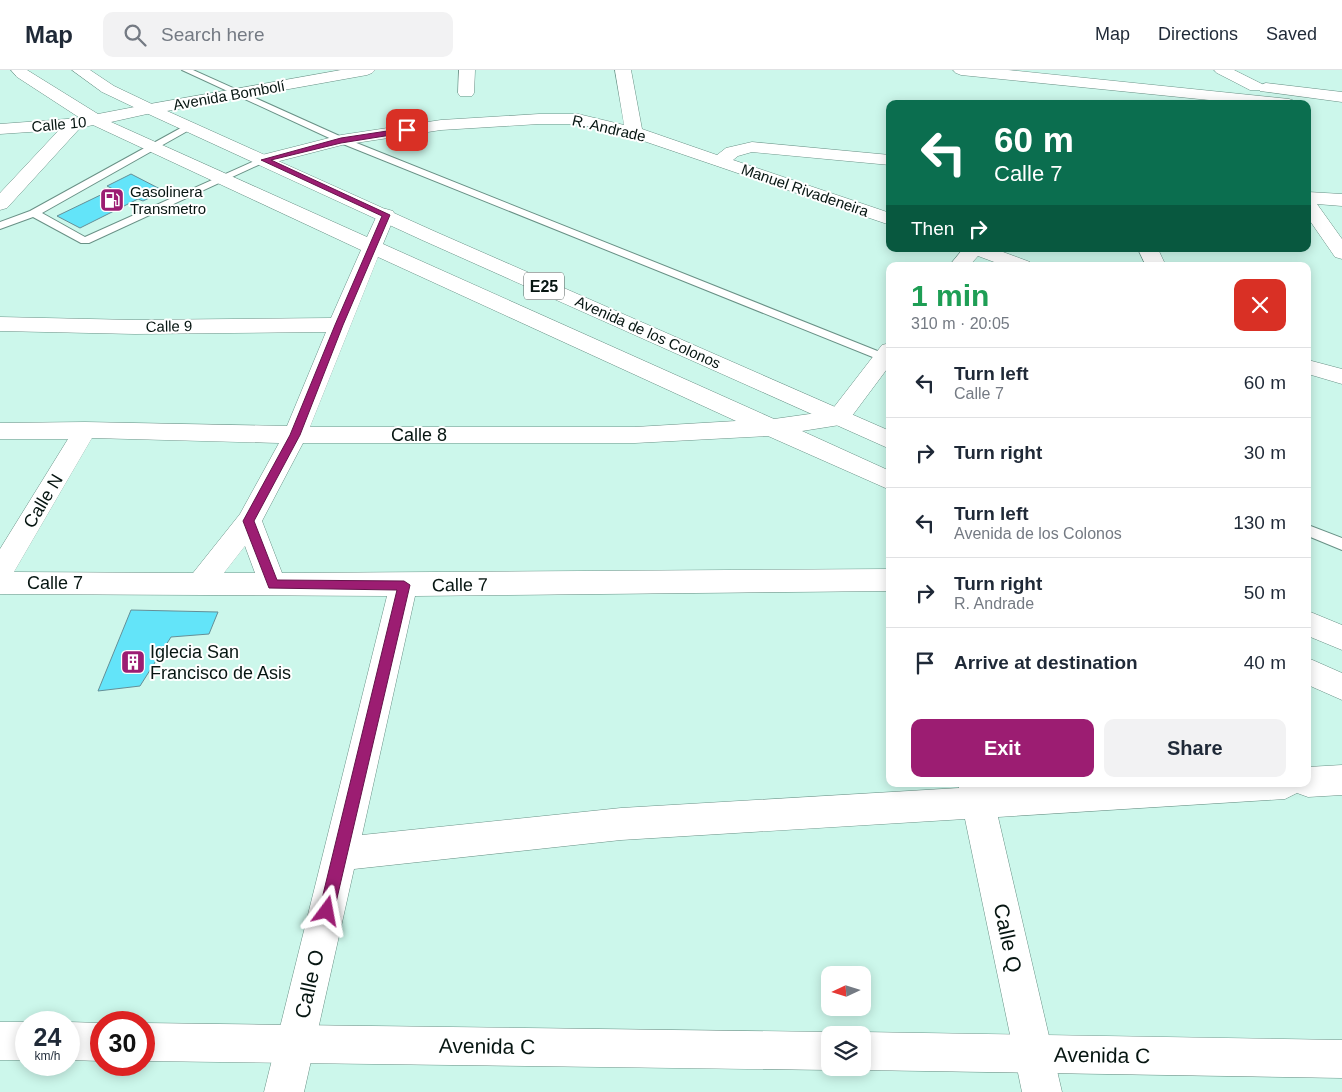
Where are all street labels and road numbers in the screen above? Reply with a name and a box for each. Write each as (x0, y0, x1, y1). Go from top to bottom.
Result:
street label: Avenida Bombolí (172, 77, 287, 113)
street label: R. Andrade (571, 111, 647, 145)
street label: Calle 10 (31, 113, 87, 135)
street label: Manuel Rivadeneira (739, 160, 871, 220)
road number: E25 (524, 272, 564, 300)
street label: Avenida de los Colonos (573, 292, 723, 372)
street label: Calle 9 (146, 317, 192, 335)
street label: Calle 8 (391, 425, 447, 445)
street label: Calle N (19, 471, 67, 531)
street label: Calle 7 (27, 573, 83, 593)
street label: Calle 7 (432, 575, 488, 595)
street label: Calle Q (989, 901, 1027, 975)
street label: Calle O (290, 947, 328, 1021)
street label: Avenida C (439, 1034, 535, 1058)
street label: Avenida C (1054, 1043, 1150, 1067)

